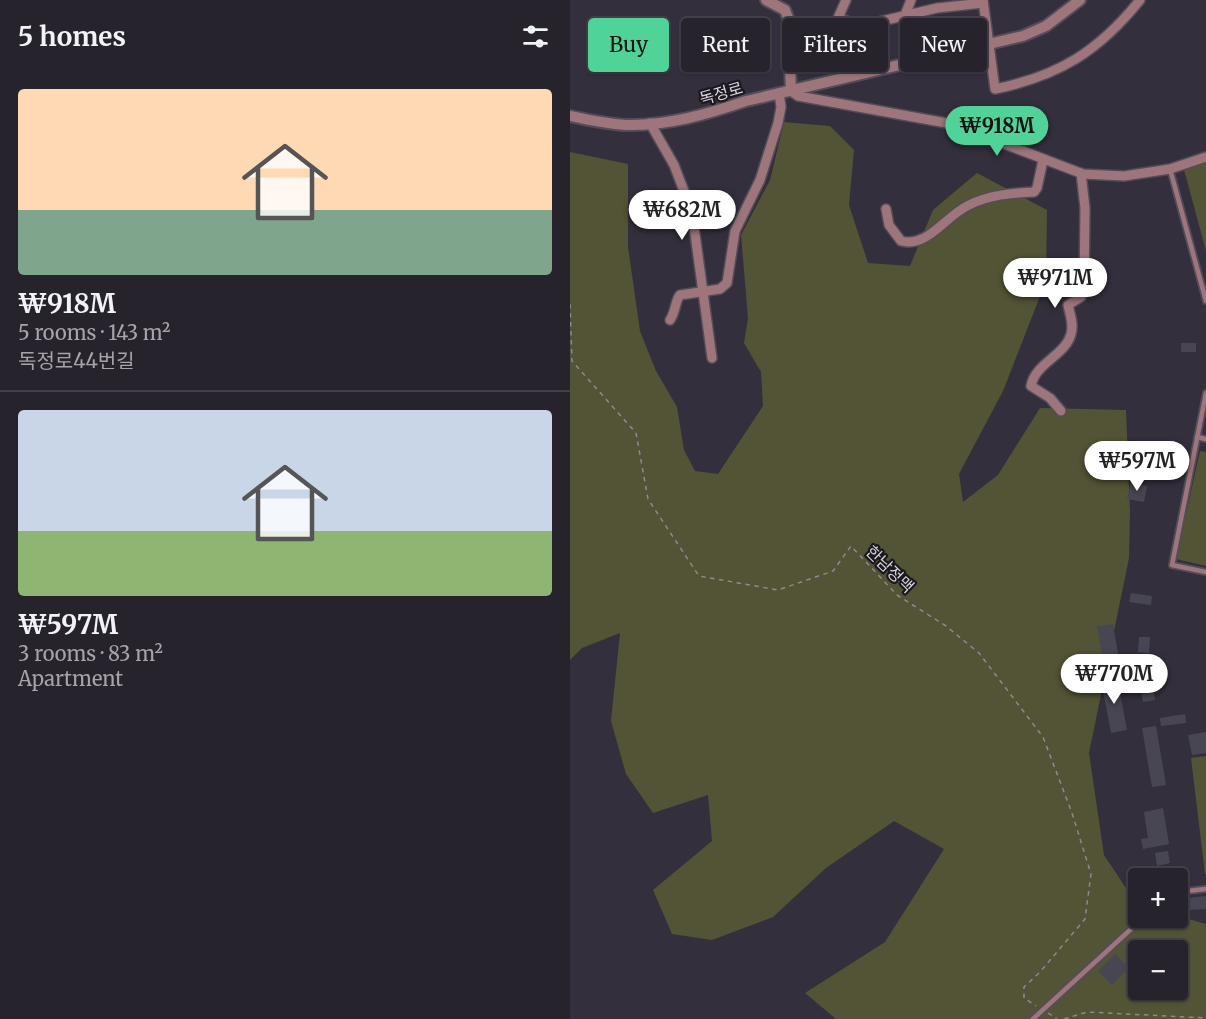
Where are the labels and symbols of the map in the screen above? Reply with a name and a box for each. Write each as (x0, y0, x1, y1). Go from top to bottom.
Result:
street label: 독정로 (697, 77, 745, 109)
pin: ₩918M (955, 106, 1039, 157)
pin: ₩682M (640, 190, 724, 241)
pin: ₩971M (1013, 258, 1097, 309)
pin: ₩597M (1095, 441, 1179, 492)
street label: 한남정맥 (862, 541, 918, 597)
pin: ₩770M (1072, 654, 1156, 705)

